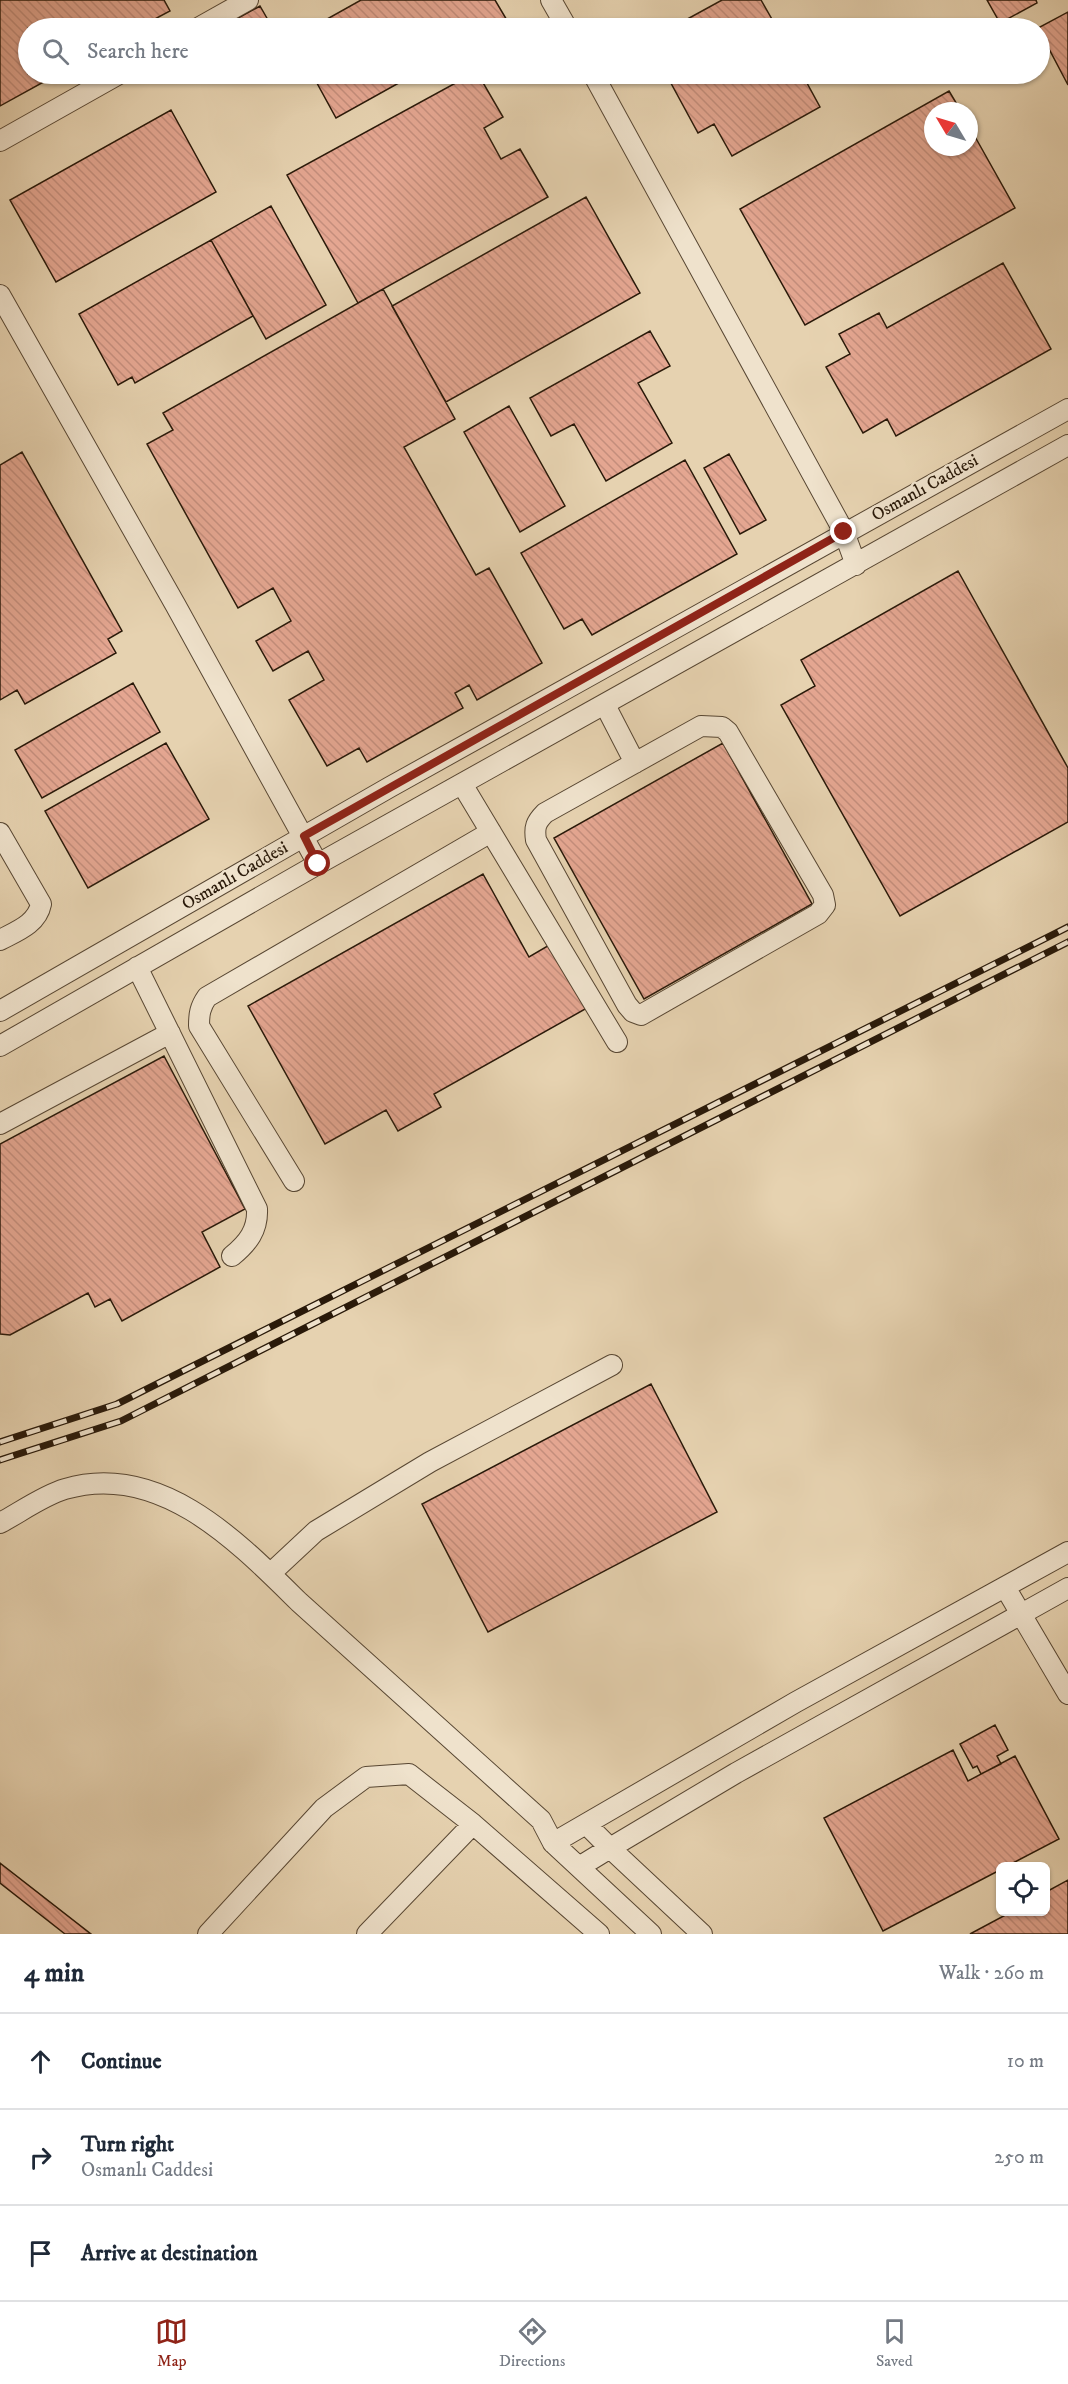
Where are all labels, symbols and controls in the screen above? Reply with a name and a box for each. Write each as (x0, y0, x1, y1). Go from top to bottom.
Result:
search box (18, 18, 1050, 84)
icon: search (39, 35, 72, 68)
text: Search here (87, 38, 189, 65)
north arrow (924, 102, 978, 156)
street label: Osmanlı Caddesi (868, 450, 982, 526)
route end (830, 518, 856, 544)
street label: Osmanlı Caddesi (178, 837, 292, 915)
route start (304, 850, 330, 876)
map controls (996, 1862, 1050, 1916)
button: locate (996, 1862, 1050, 1916)
text: 4 min (24, 1957, 84, 1990)
text: Walk · 260 m (939, 1961, 1044, 1986)
icon: ahead (24, 2045, 57, 2078)
text: Continue (81, 2048, 162, 2075)
text: 10 m (1007, 2049, 1044, 2074)
text: Turn right (81, 2131, 174, 2158)
icon: right (24, 2141, 57, 2174)
text: 250 m (994, 2145, 1044, 2170)
text: Osmanlı Caddesi (81, 2158, 213, 2183)
icon: arrive (24, 2237, 57, 2270)
text: Arrive at destination (81, 2240, 258, 2267)
tab: Map (155, 2315, 188, 2371)
tab: Directions (499, 2315, 565, 2371)
tab: Saved (876, 2315, 913, 2371)

